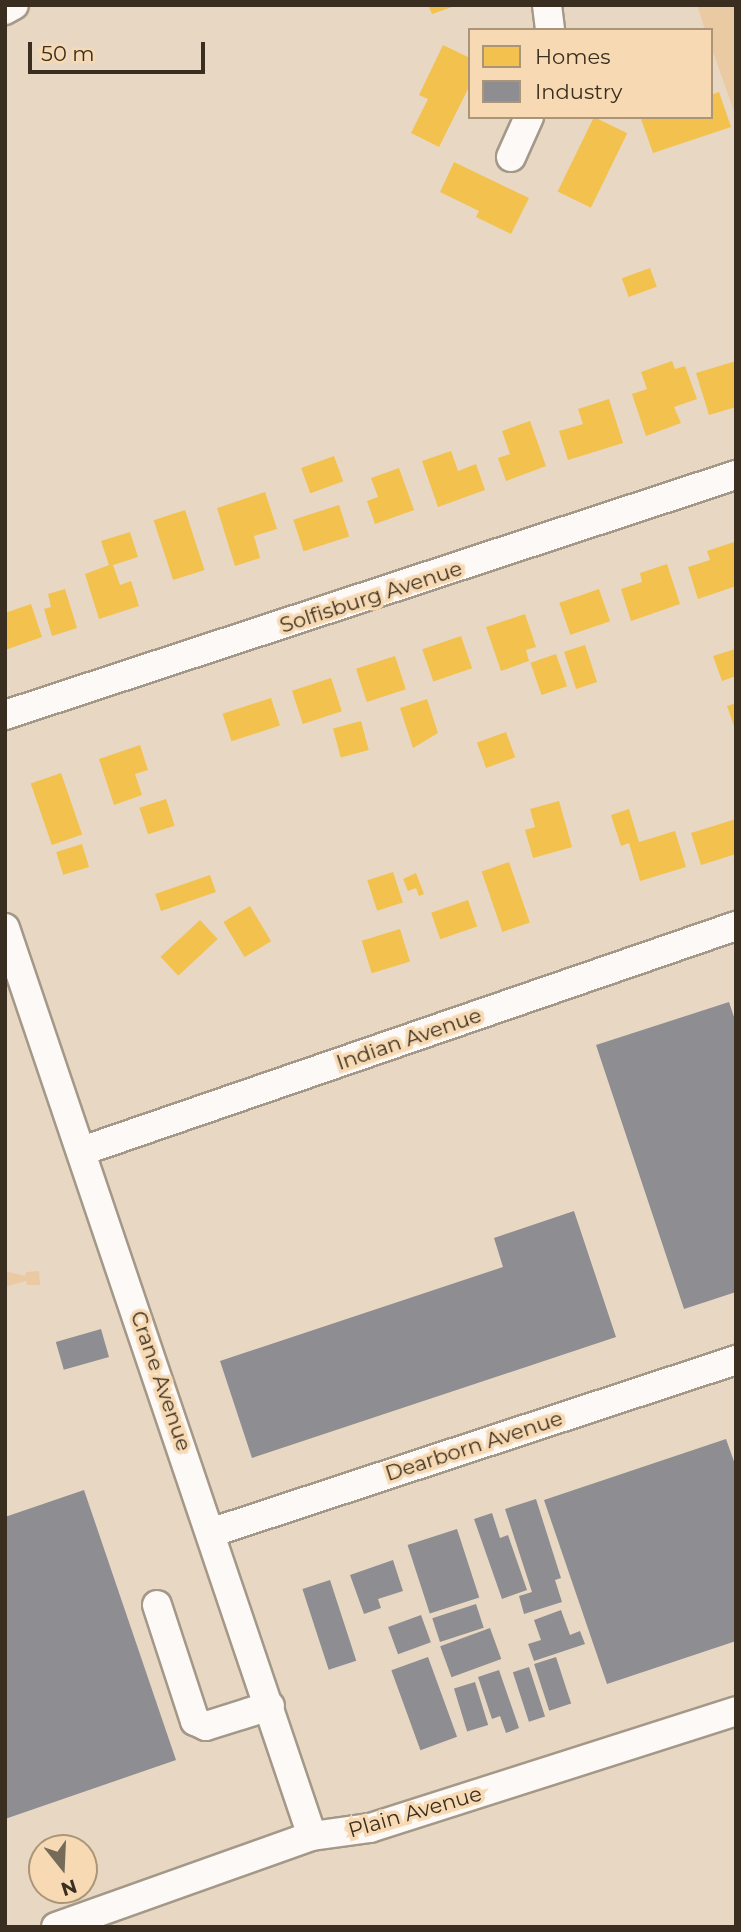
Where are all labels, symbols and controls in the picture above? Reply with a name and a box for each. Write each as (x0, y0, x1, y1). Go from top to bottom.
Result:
scale bar (32, 28, 208, 72)
legend (468, 28, 713, 119)
text: 50 m (41, 41, 95, 66)
text: Homes (535, 44, 610, 69)
text: Industry (535, 79, 622, 104)
street label: Solfisburg Avenue (277, 556, 465, 638)
street label: Indian Avenue (333, 1002, 485, 1076)
street label: Crane Avenue (125, 1308, 197, 1454)
street label: Dearborn Avenue (382, 1405, 566, 1487)
street label: Plain Avenue (345, 1781, 485, 1843)
north arrow (28, 1834, 98, 1904)
text: N (58, 1874, 80, 1901)

